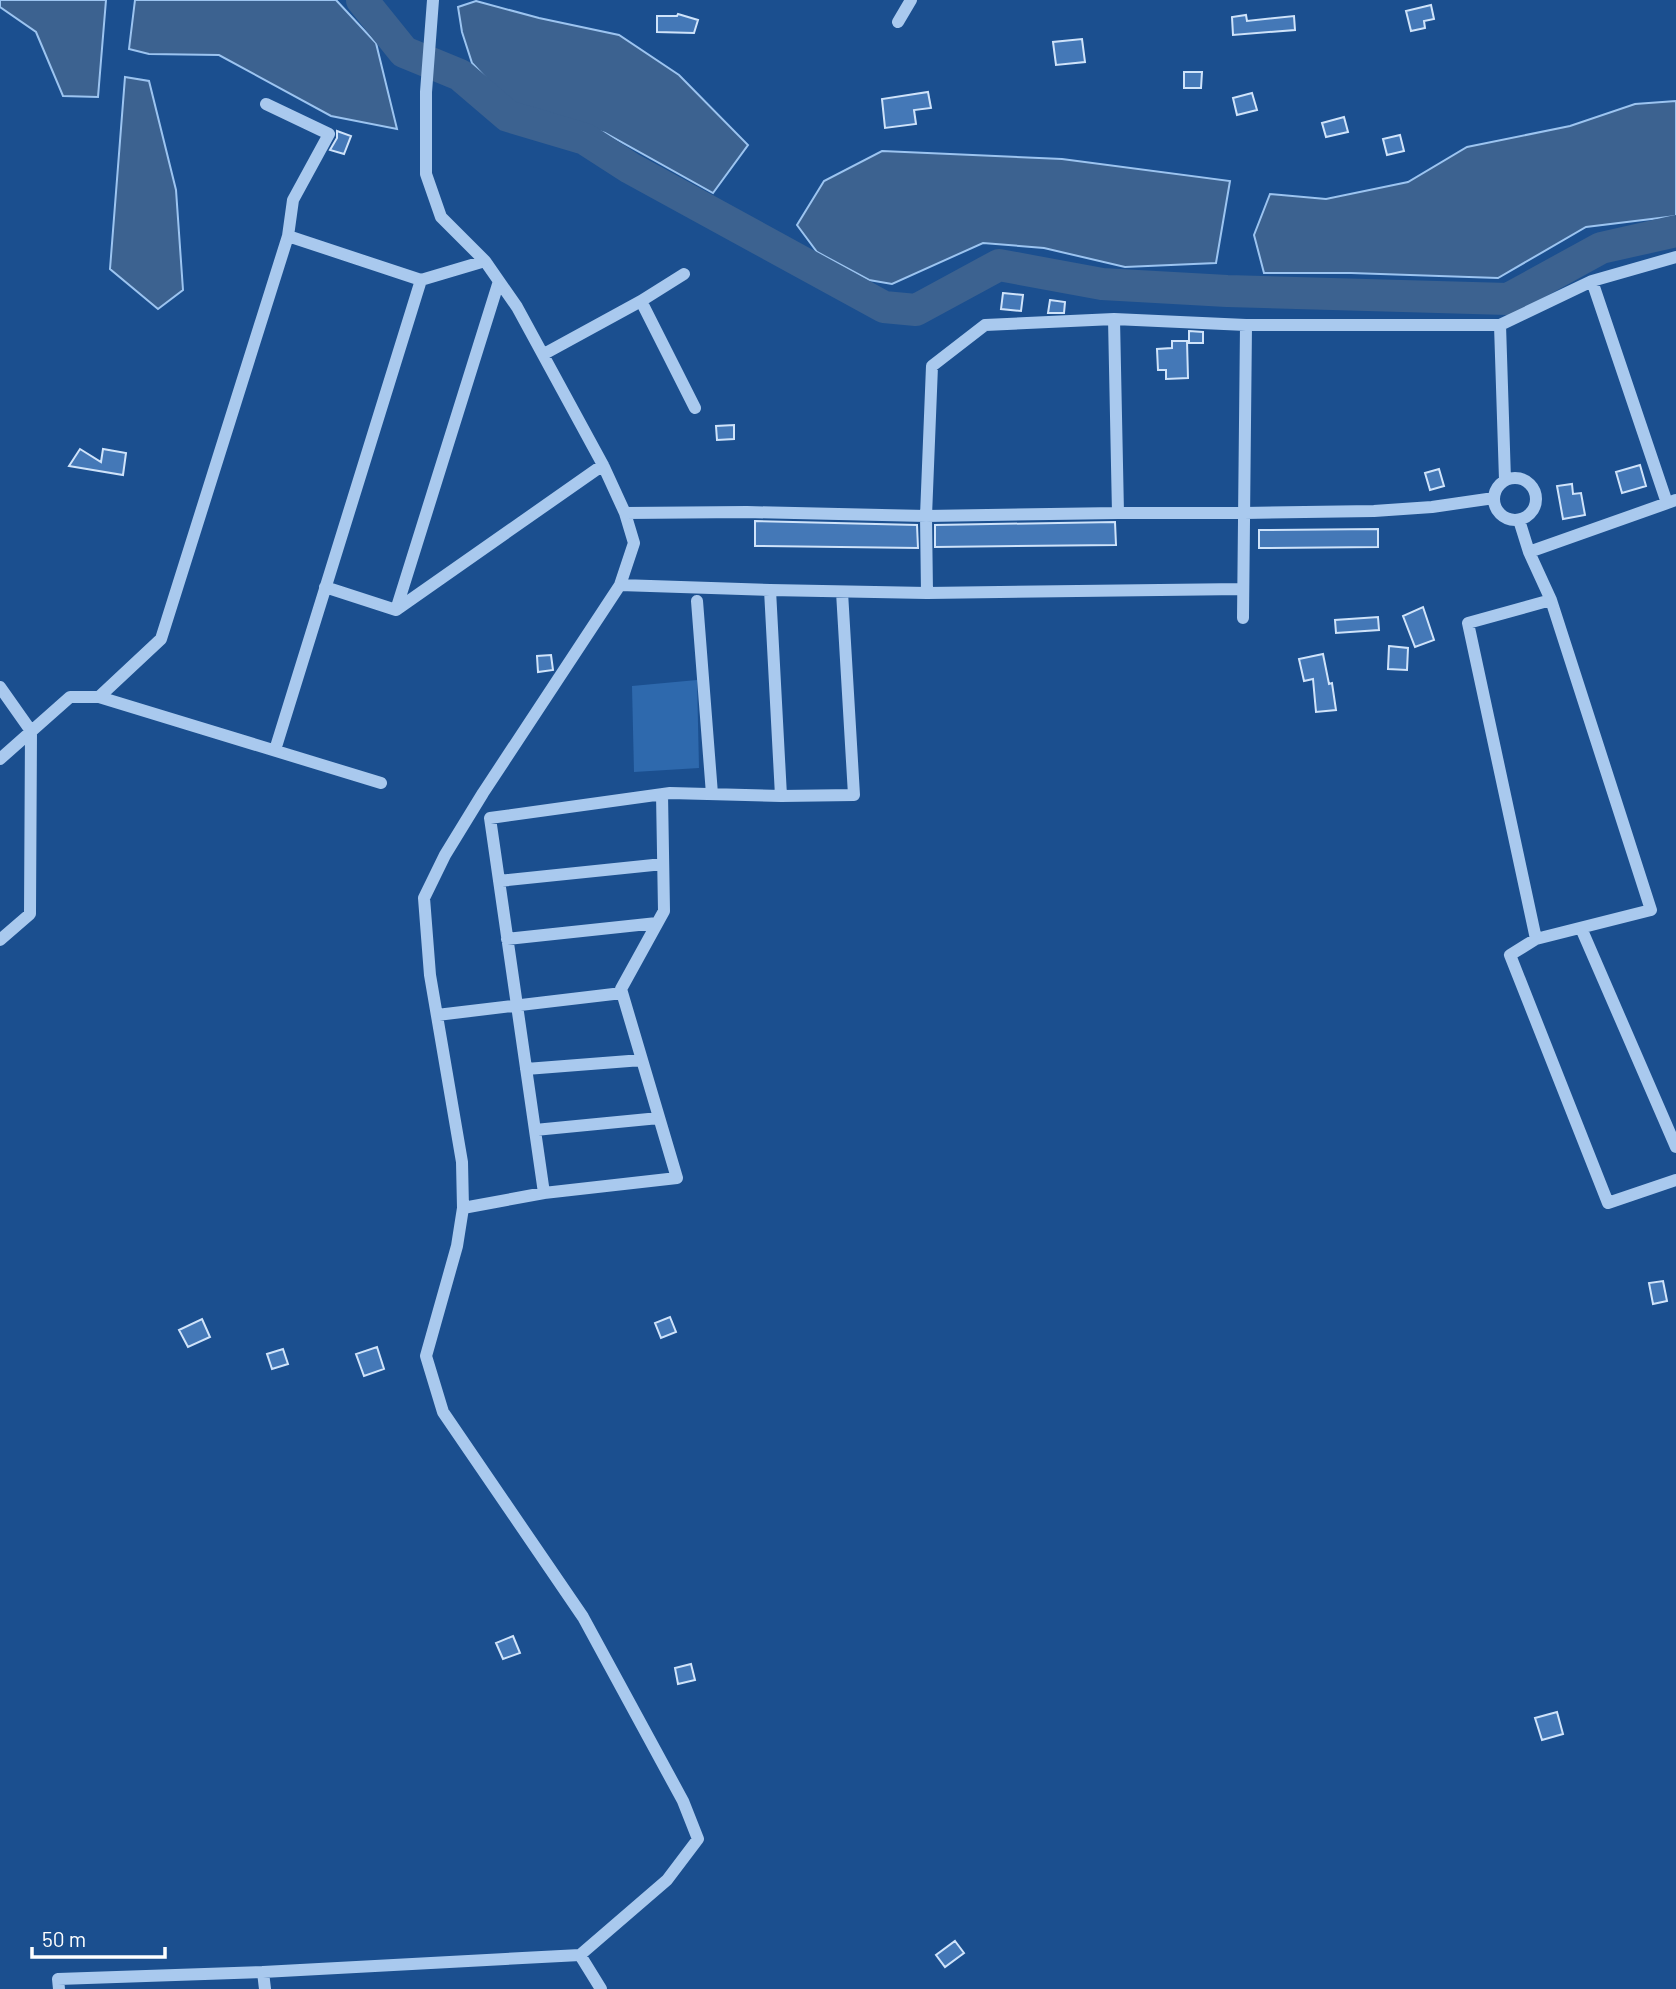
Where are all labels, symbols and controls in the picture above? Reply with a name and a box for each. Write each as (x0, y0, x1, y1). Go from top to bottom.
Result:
scale bar (32, 1916, 164, 1960)
text: 50 m (42, 1926, 86, 1951)

